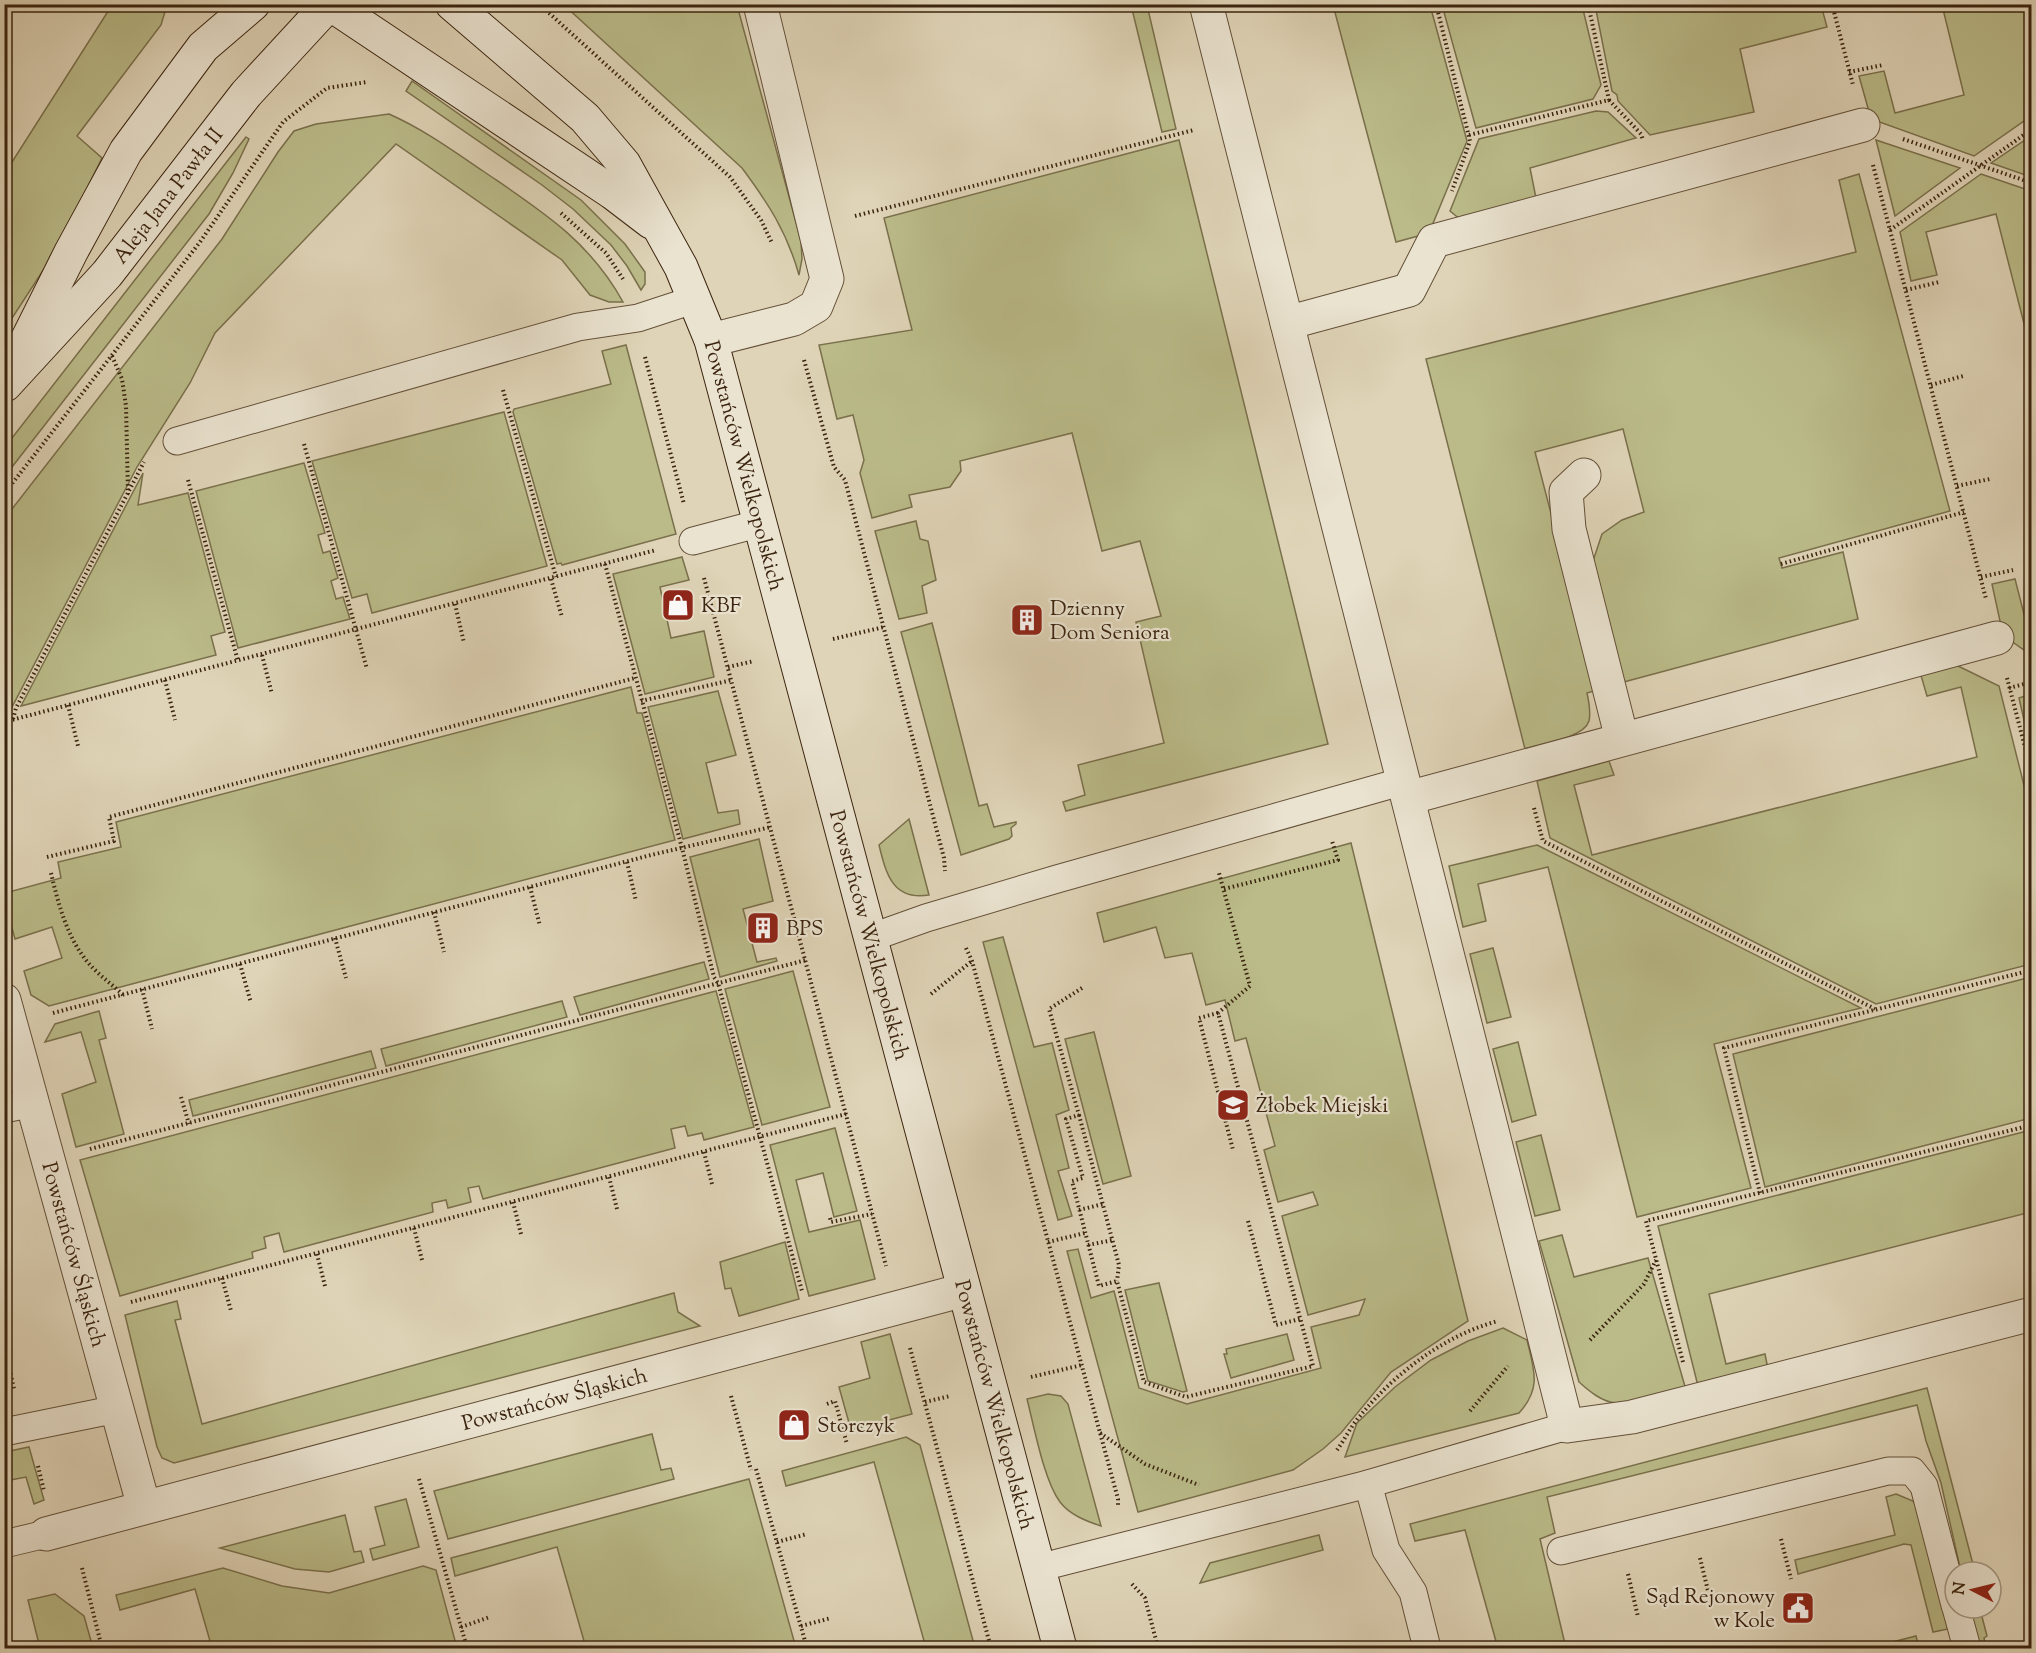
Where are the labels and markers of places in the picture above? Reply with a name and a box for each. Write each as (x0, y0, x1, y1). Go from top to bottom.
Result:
shop icon: KBF (660, 587, 696, 623)
place label: KBF (701, 592, 741, 622)
place label: Dzienny Dom Seniora (1050, 595, 1170, 649)
building icon: Dzienny Dom Seniora (1009, 602, 1045, 638)
building icon: BPS (745, 910, 781, 946)
place label: BPS (786, 915, 824, 945)
school or university icon: Żłobek Miejski (1215, 1087, 1251, 1123)
place label: Żłobek Miejski (1256, 1092, 1388, 1122)
shop icon: Storczyk (776, 1407, 812, 1443)
place label: Storczyk (817, 1412, 896, 1442)
place label: Sąd Rejonowy w Kole (1646, 1583, 1776, 1637)
public building icon: Sąd Rejonowy w Kole (1780, 1590, 1816, 1626)

